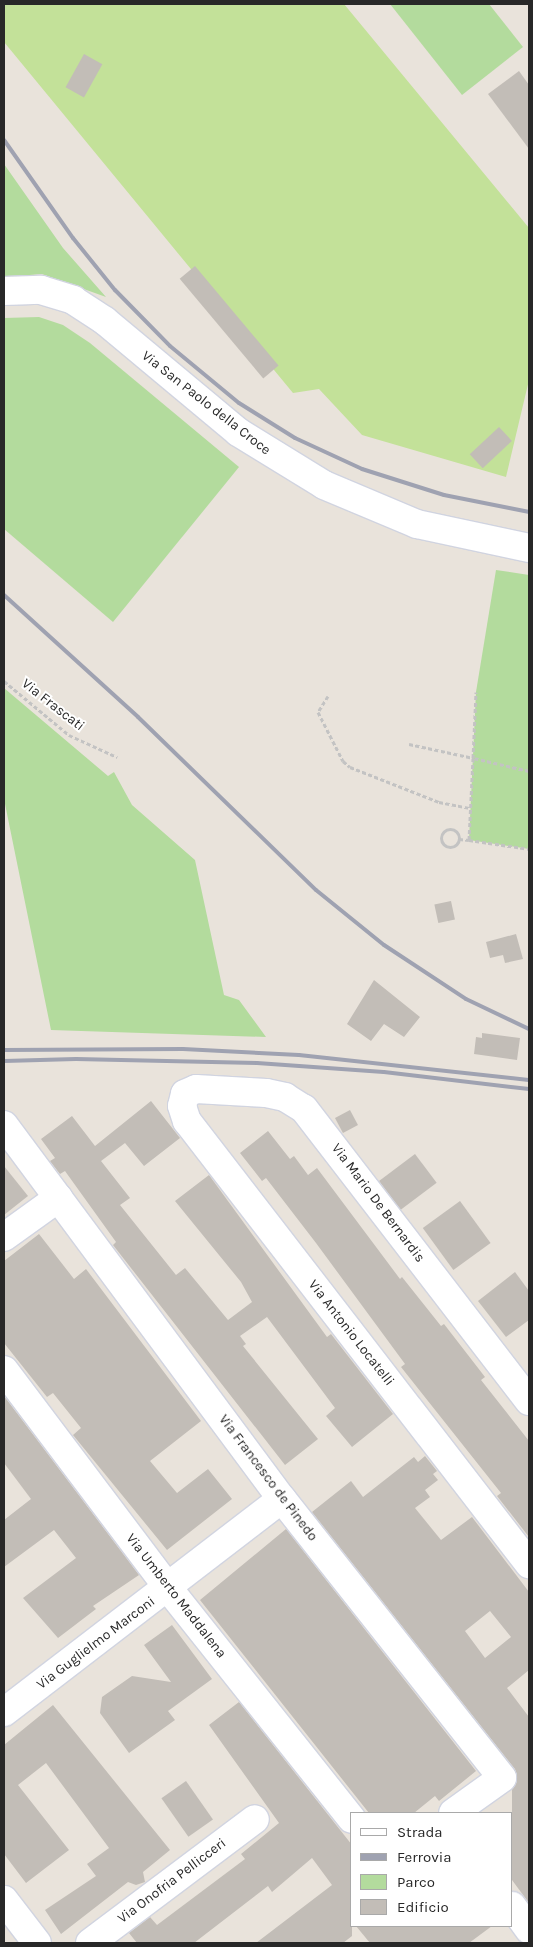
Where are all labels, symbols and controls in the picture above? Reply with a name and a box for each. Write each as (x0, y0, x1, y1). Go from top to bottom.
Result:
street label: Via San Paolo della Croce (138, 347, 274, 459)
street label: Via Frascati (18, 675, 88, 735)
street label: Via Mario De Bernardis (328, 1140, 428, 1266)
street label: Via Antonio Locatelli (304, 1277, 398, 1389)
street label: Via Francesco de Pinedo (215, 1411, 321, 1545)
street label: Via Umberto Maddalena (122, 1530, 230, 1662)
street label: Via Guglielmo Marconi (33, 1593, 159, 1693)
legend (350, 1812, 513, 1927)
text: Strada (397, 1823, 443, 1841)
street label: Via Onofria Pellicceri (115, 1835, 229, 1927)
text: Ferrovia (397, 1848, 451, 1866)
text: Parco (397, 1873, 435, 1891)
text: Edificio (397, 1898, 449, 1916)

